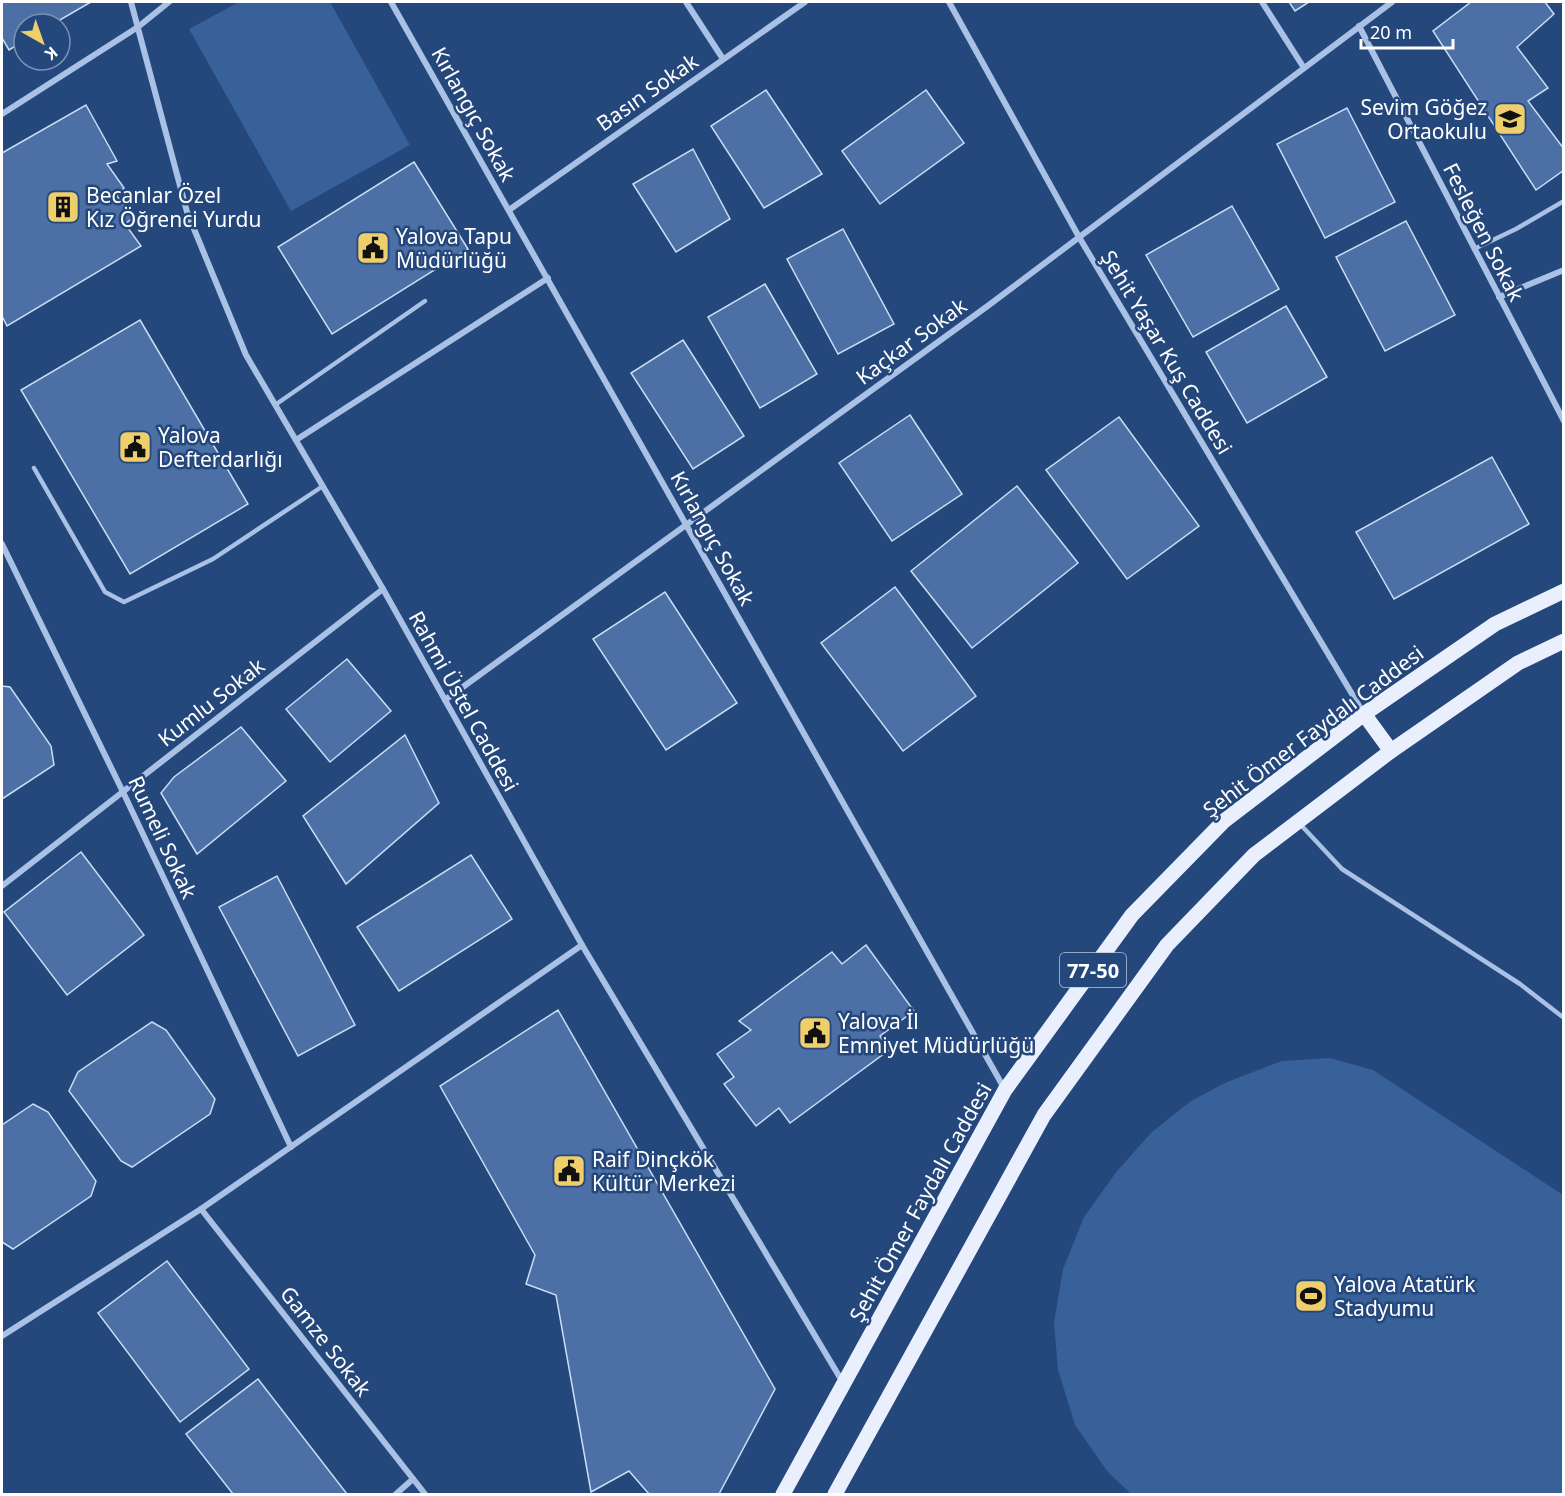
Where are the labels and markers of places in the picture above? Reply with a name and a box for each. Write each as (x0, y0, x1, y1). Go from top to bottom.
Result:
place label: Sevim Göğez Ortaokulu (1360, 93, 1487, 145)
school or university icon: Sevim Göğez Ortaokulu (1492, 101, 1528, 137)
place label: Becanlar Özel Kız Öğrenci Yurdu (86, 181, 261, 233)
building icon: Becanlar Özel Kız Öğrenci Yurdu (45, 189, 81, 225)
place label: Yalova Tapu Müdürlüğü (396, 222, 512, 274)
public building icon: Yalova Tapu Müdürlüğü (355, 230, 391, 266)
place label: Yalova Defterdarlığı (158, 421, 283, 473)
public building icon: Yalova Defterdarlığı (117, 429, 153, 465)
place label: Yalova İl Emniyet Müdürlüğü (838, 1007, 1034, 1059)
public building icon: Yalova İl Emniyet Müdürlüğü (797, 1015, 833, 1051)
place label: Raif Dinçkök Kültür Merkezi (592, 1145, 736, 1197)
public building icon: Raif Dinçkök Kültür Merkezi (551, 1153, 587, 1189)
place label: Yalova Atatürk Stadyumu (1334, 1270, 1476, 1322)
sports icon: Yalova Atatürk Stadyumu (1293, 1278, 1329, 1314)

